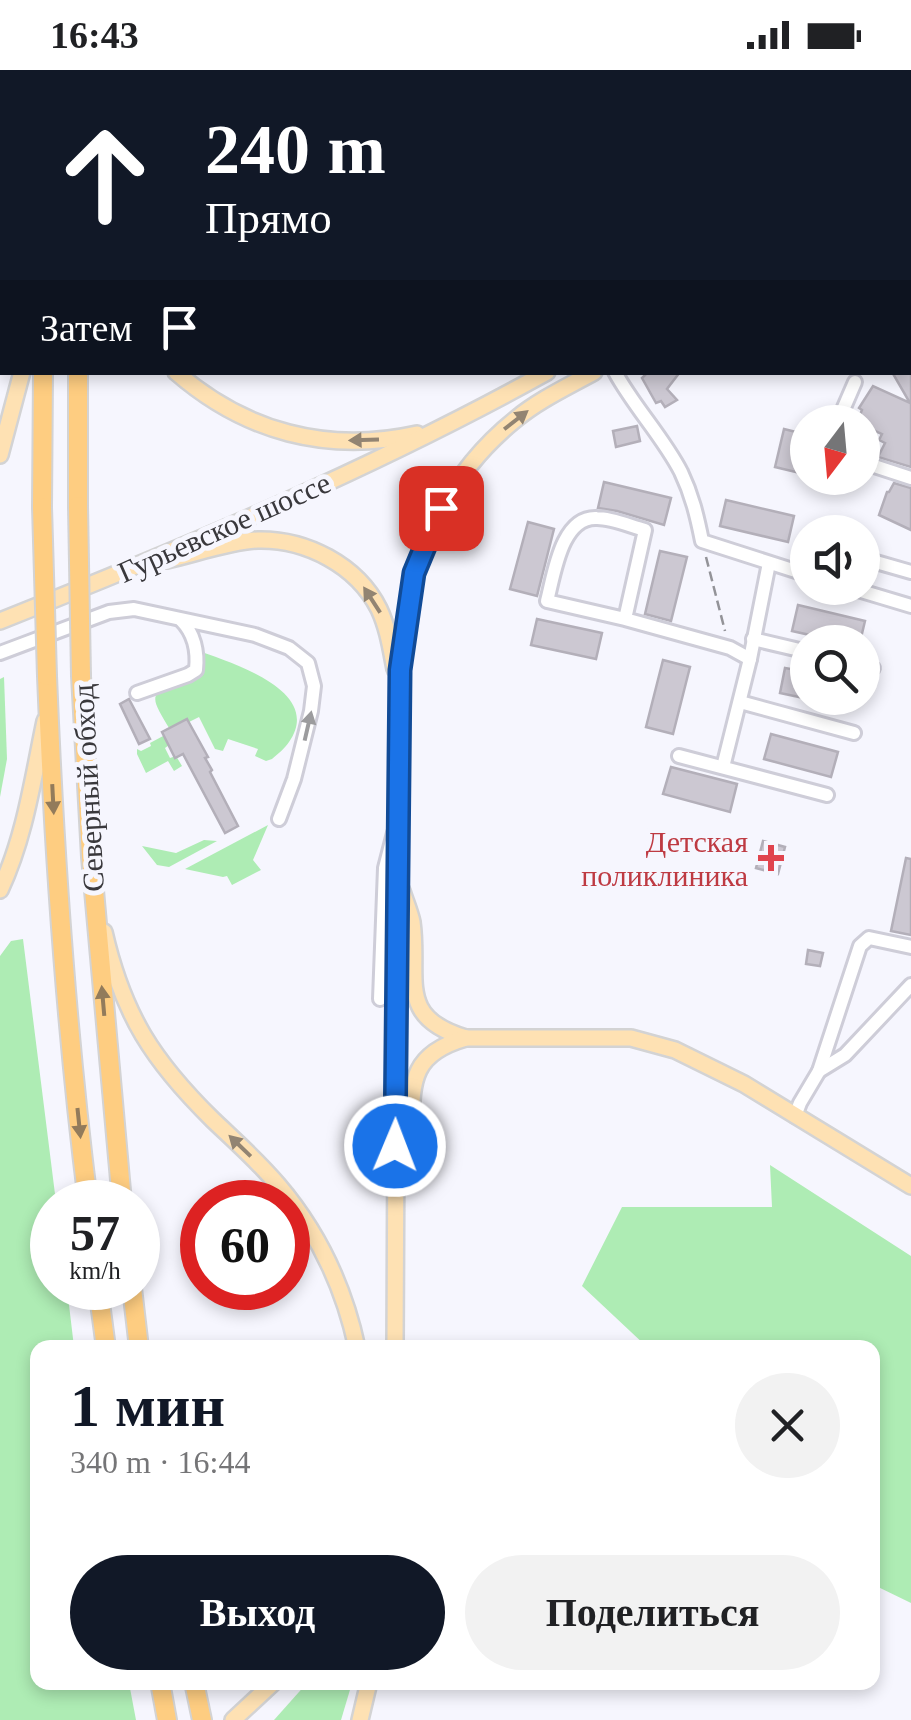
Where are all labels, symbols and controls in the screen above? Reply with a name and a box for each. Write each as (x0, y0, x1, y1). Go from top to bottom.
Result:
text: 16:43 (50, 14, 139, 56)
icon: ahead (40, 110, 170, 240)
text: 240 m (205, 111, 386, 188)
text: Прямо (205, 193, 332, 243)
icon: arrive (152, 300, 207, 355)
text: Затем (40, 307, 132, 349)
north arrow (790, 405, 880, 495)
map controls (790, 405, 880, 715)
one-way arrow (503, 410, 529, 431)
one-way arrow (348, 432, 380, 448)
street label: Гурьевское шоссе (113, 465, 335, 589)
pin (399, 466, 484, 551)
icon: arrive (414, 481, 469, 536)
button: sound (790, 515, 880, 605)
one-way arrow (363, 587, 381, 614)
button: search (790, 625, 880, 715)
street label: Северный обход (66, 683, 110, 893)
one-way arrow (301, 710, 316, 741)
one-way arrow (46, 784, 62, 816)
place label: Детская поликлиника (581, 825, 748, 892)
marker: Детская поликлиника (758, 845, 784, 871)
one-way arrow (94, 984, 110, 1016)
position arrow (343, 1094, 447, 1198)
one-way arrow (71, 1108, 87, 1140)
one-way arrow (229, 1134, 253, 1158)
speed limit sign: 60 (180, 1180, 310, 1310)
text: 57 (70, 1205, 120, 1261)
text: km/h (69, 1257, 121, 1284)
text: 1 мин (70, 1373, 225, 1439)
button: close (735, 1373, 840, 1478)
text: 340 m · 16:44 (70, 1444, 250, 1480)
button: Выход (70, 1555, 445, 1670)
button: Поделиться (465, 1555, 840, 1670)

